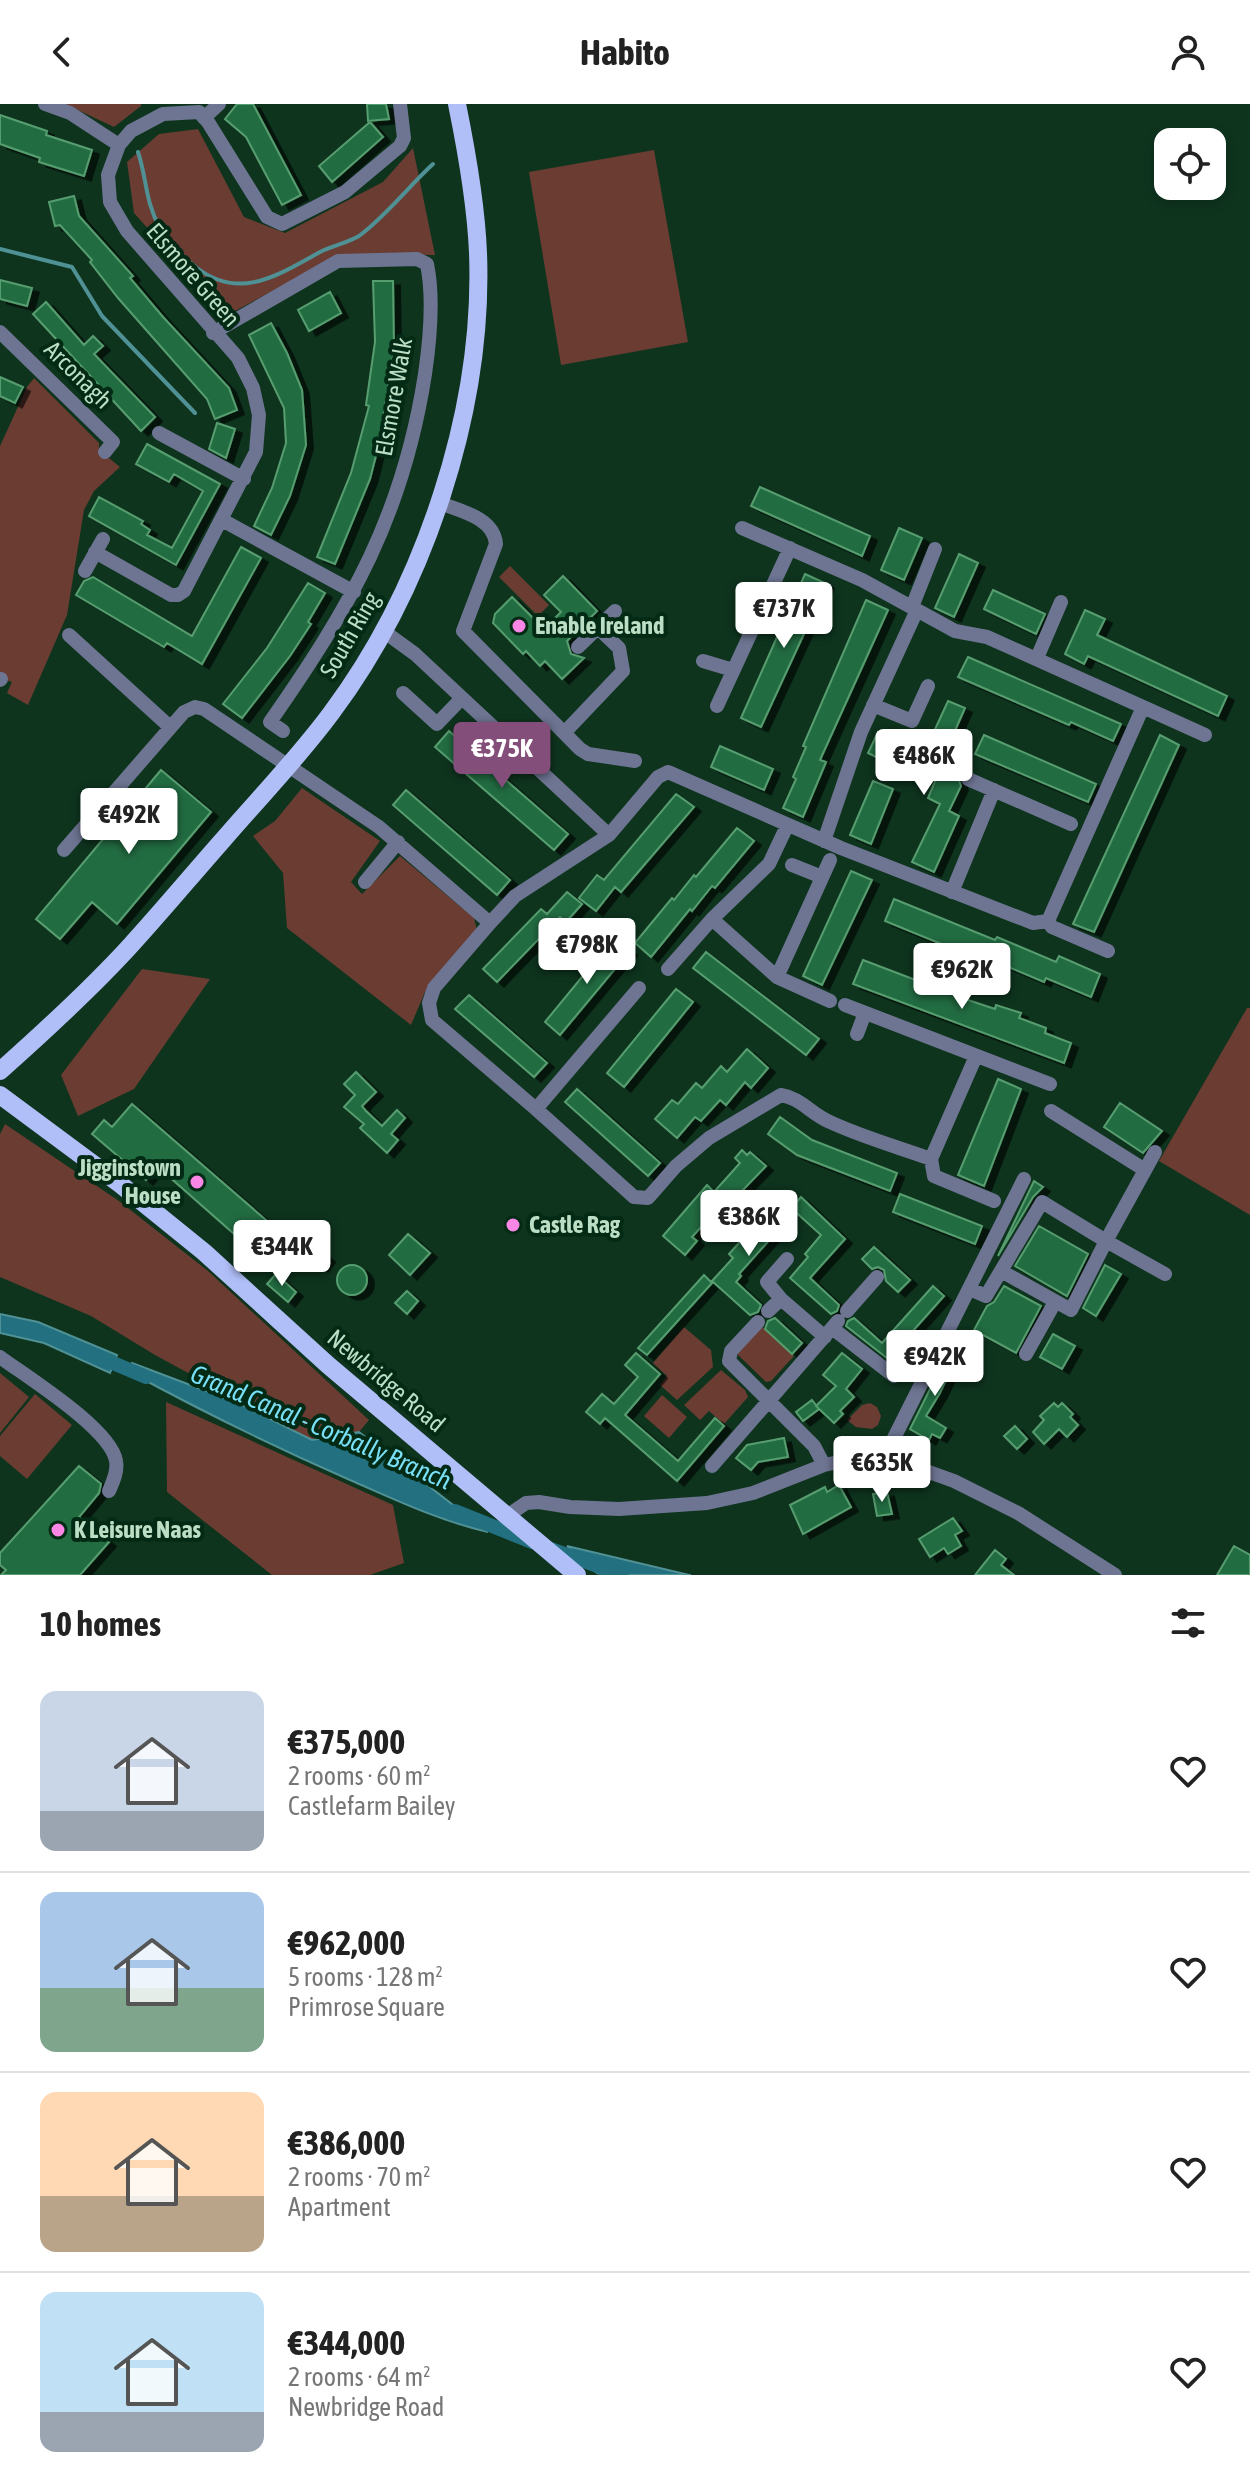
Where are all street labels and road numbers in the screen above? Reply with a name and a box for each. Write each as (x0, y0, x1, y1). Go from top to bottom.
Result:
street label: Elsmore Green (141, 218, 246, 332)
street label: Arconagh (39, 335, 118, 414)
street label: Elsmore Walk (370, 335, 417, 458)
street label: South Ring (314, 587, 385, 682)
street label: Newbridge Road (322, 1324, 450, 1437)

